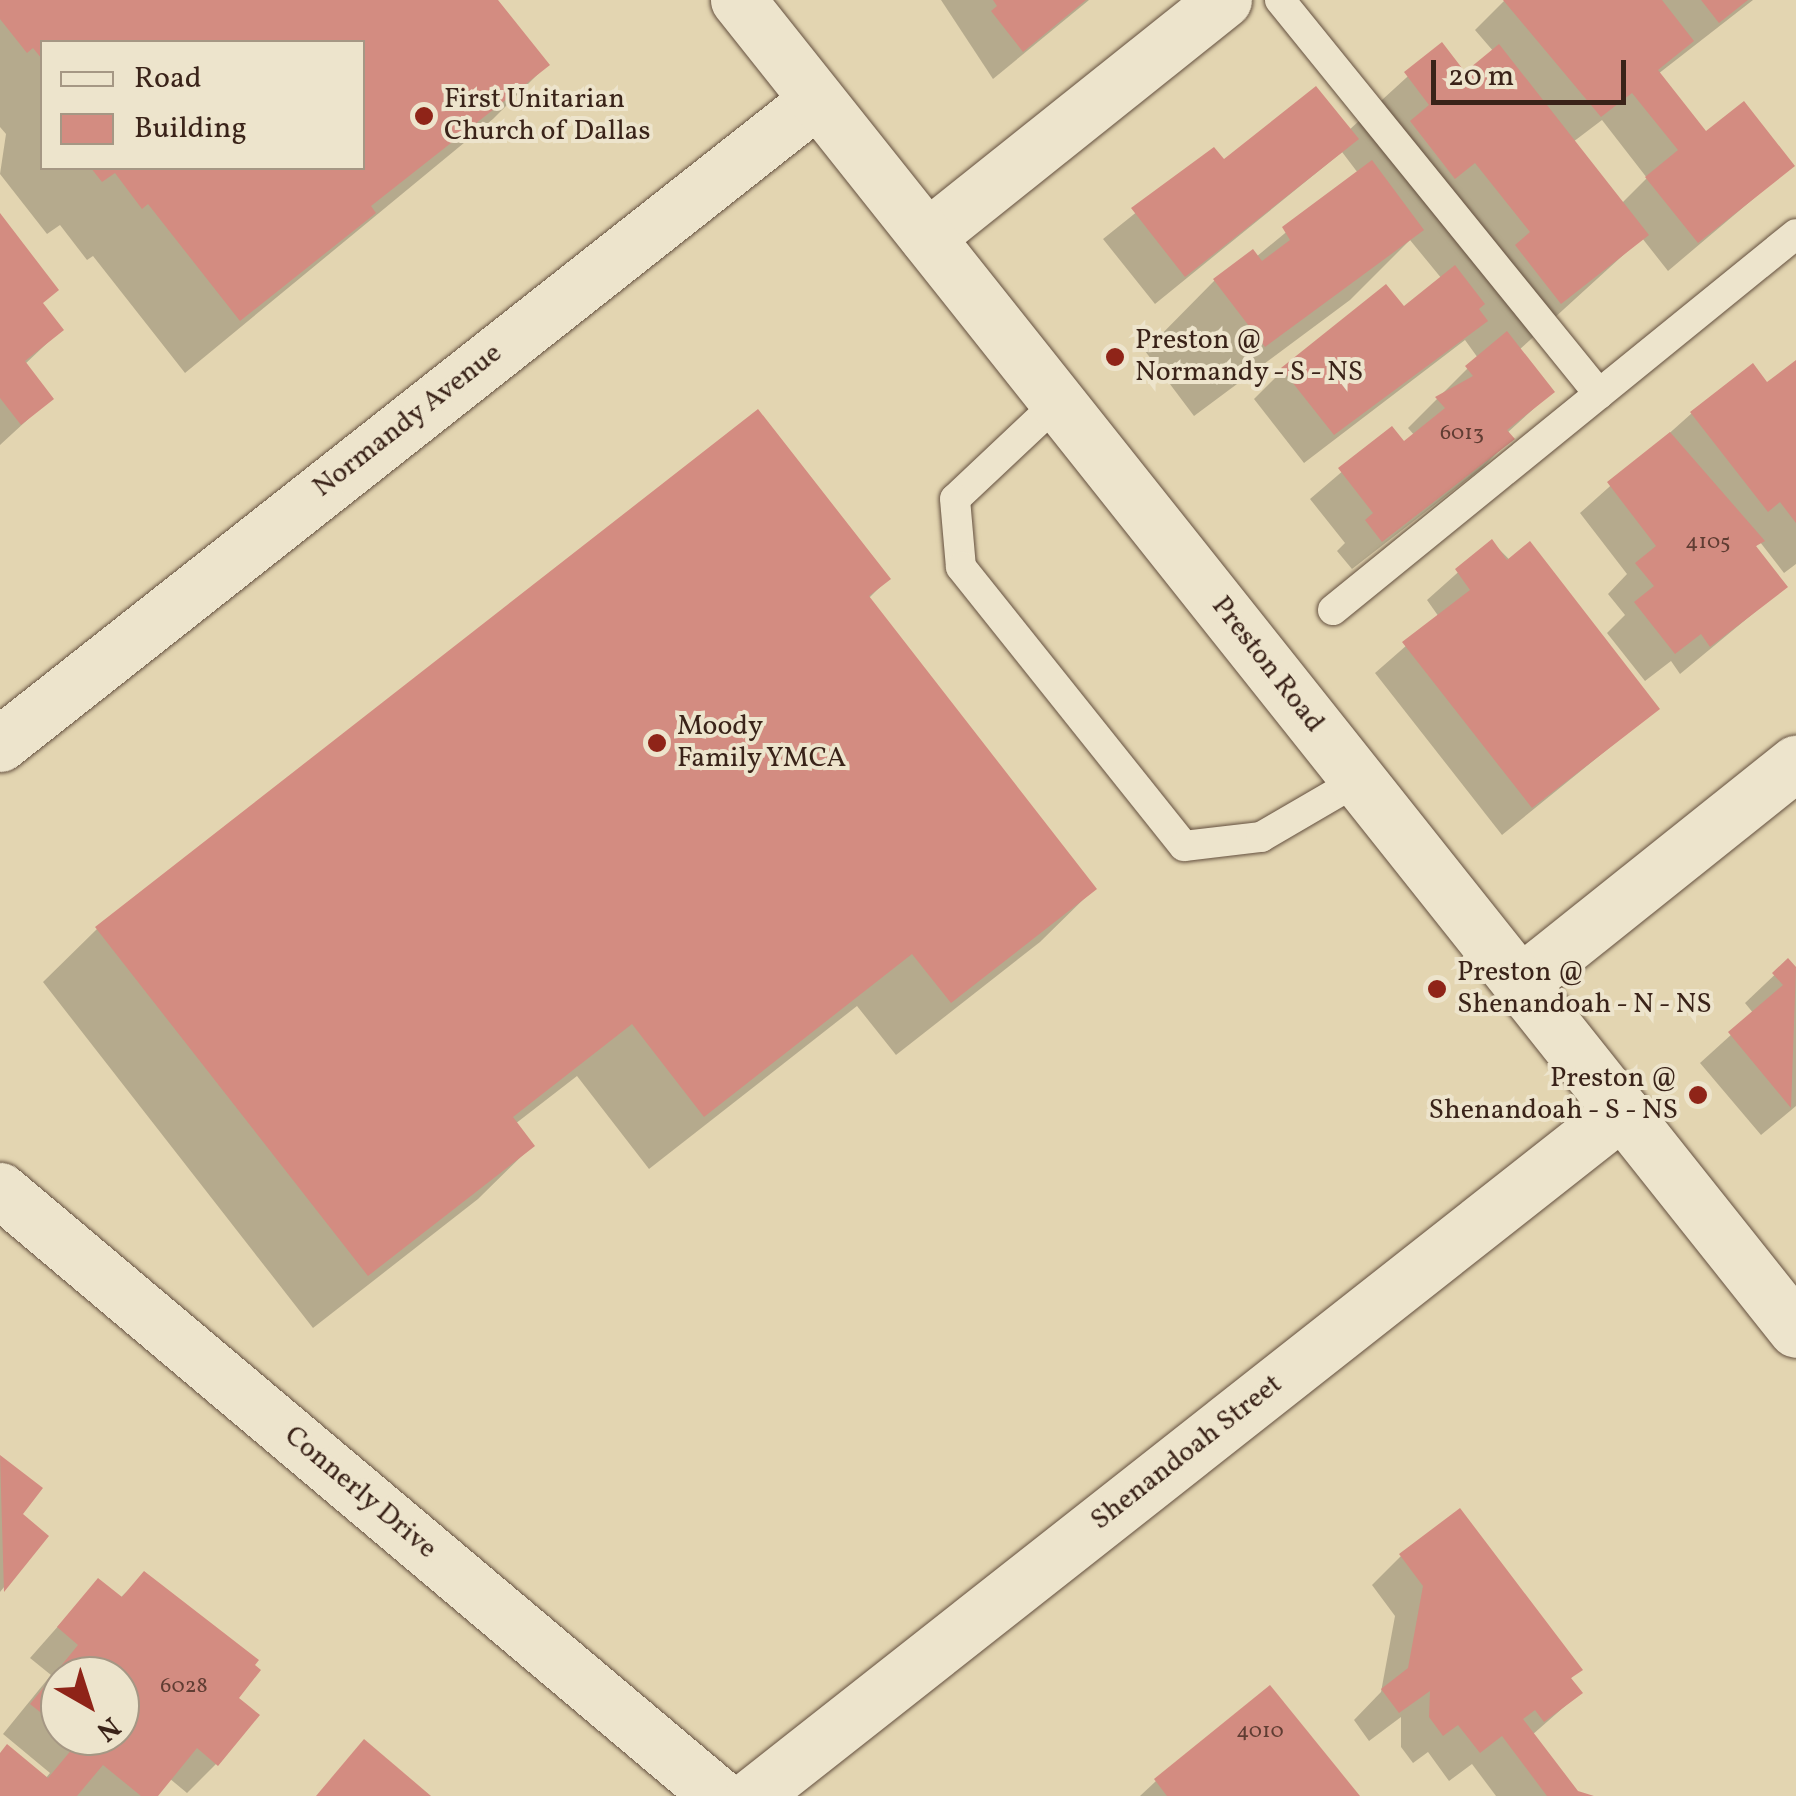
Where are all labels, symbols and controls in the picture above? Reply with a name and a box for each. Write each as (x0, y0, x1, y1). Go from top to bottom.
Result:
legend (40, 40, 365, 170)
scale bar (1436, 40, 1631, 102)
text: 20 m (1448, 56, 1514, 98)
text: Road (134, 58, 202, 100)
place label: First Unitarian Church of Dallas (444, 83, 648, 149)
marker: First Unitarian Church of Dallas (413, 105, 435, 127)
text: Building (134, 108, 247, 150)
place label: Preston @ Normandy - S - NS (1135, 324, 1366, 390)
street label: Normandy Avenue (307, 337, 509, 505)
marker: Preston @ Normandy - S - NS (1104, 346, 1126, 368)
house number: 6013 (1440, 421, 1484, 447)
house number: 4105 (1685, 530, 1731, 556)
street label: Preston Road (1204, 590, 1330, 740)
place label: Moody Family YMCA (677, 710, 848, 776)
marker: Moody Family YMCA (646, 732, 668, 754)
place label: Preston @ Shenandoah - N - NS (1457, 956, 1714, 1022)
marker: Preston @ Shenandoah - N - NS (1426, 978, 1448, 1000)
place label: Preston @ Shenandoah - S - NS (1426, 1062, 1678, 1128)
marker: Preston @ Shenandoah - S - NS (1687, 1084, 1709, 1106)
street label: Shenandoah Street (1085, 1368, 1289, 1538)
street label: Connerly Drive (277, 1419, 443, 1567)
north arrow (40, 1656, 140, 1756)
house number: 6028 (160, 1674, 208, 1700)
text: N (88, 1707, 128, 1750)
house number: 4010 (1236, 1719, 1284, 1745)

